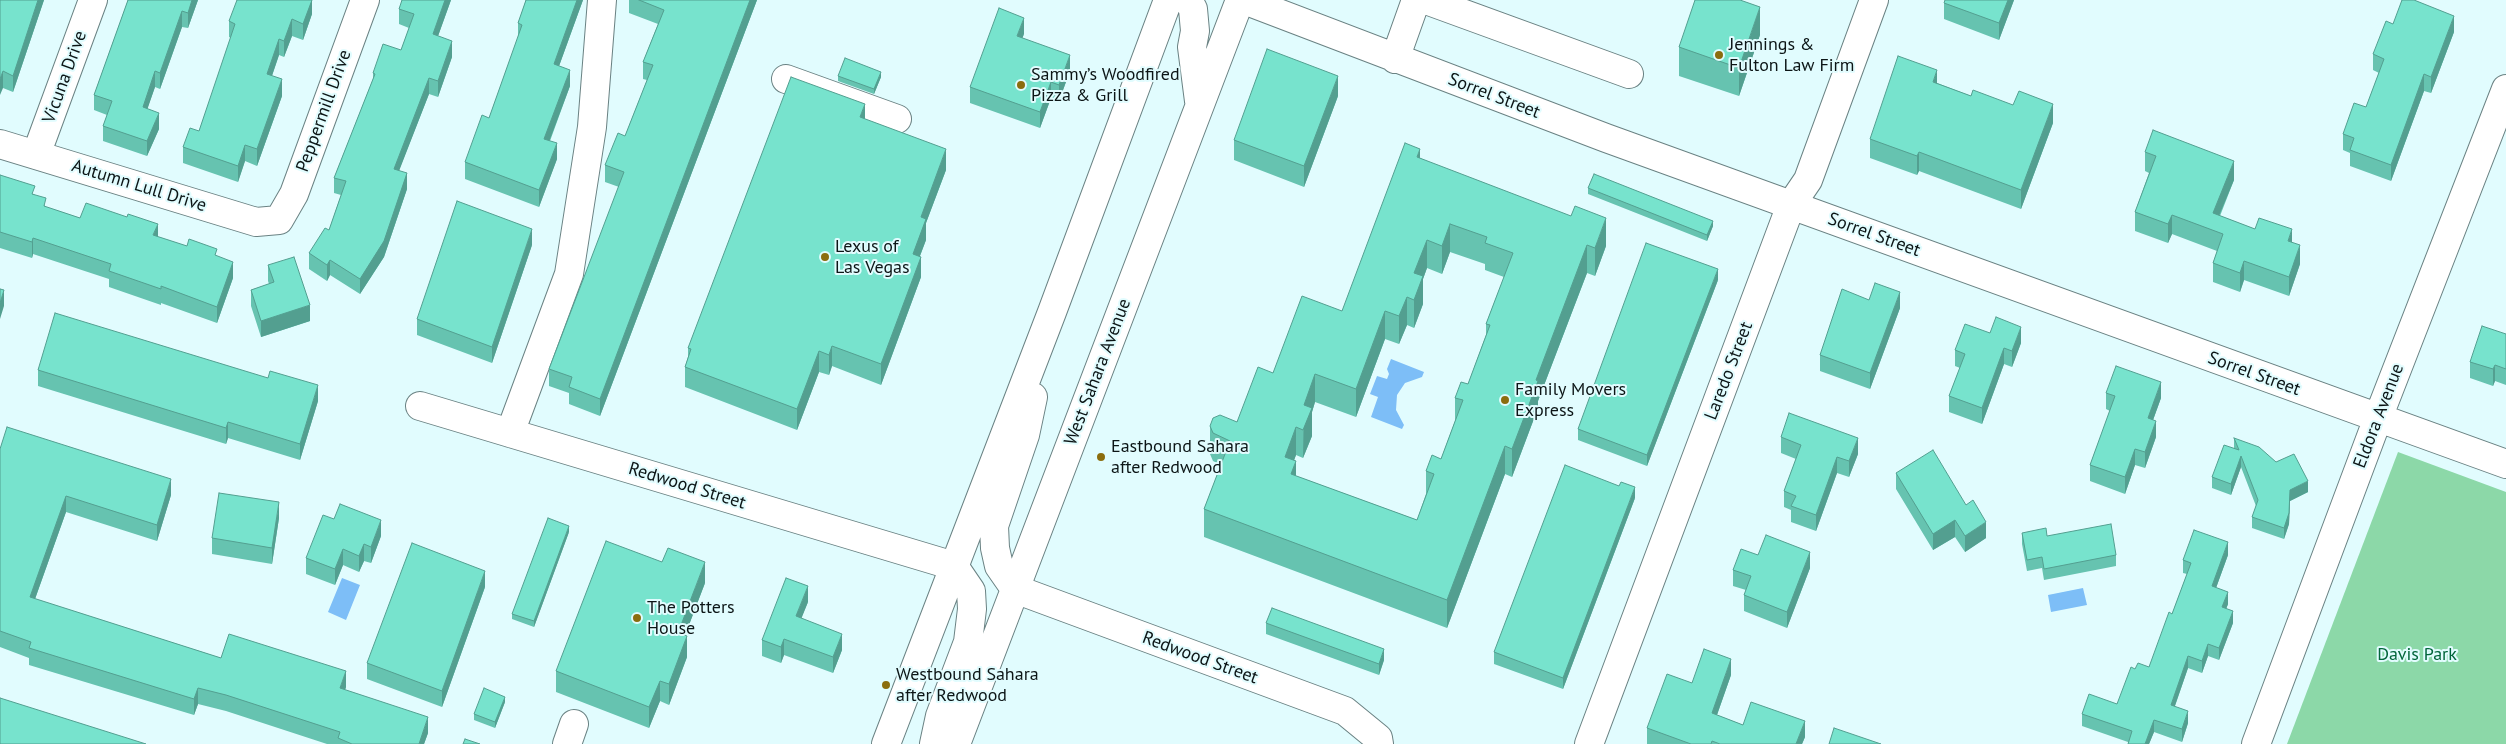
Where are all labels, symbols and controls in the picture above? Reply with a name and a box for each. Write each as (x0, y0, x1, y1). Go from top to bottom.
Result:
street label: Vicuna Drive (38, 28, 92, 126)
place label: Jennings & Fulton Law Firm (1729, 34, 1854, 76)
street label: Peppermill Drive (292, 47, 356, 175)
marker: Jennings & Fulton Law Firm (1713, 49, 1725, 61)
place label: Sammy’s Woodfired Pizza & Grill (1031, 64, 1180, 106)
street label: Sorrel Street (1445, 69, 1543, 123)
marker: Sammy’s Woodfired Pizza & Grill (1015, 79, 1027, 91)
street label: Autumn Lull Drive (69, 155, 209, 217)
street label: Sorrel Street (1825, 208, 1923, 262)
place label: Lexus of Las Vegas (835, 236, 910, 278)
marker: Lexus of Las Vegas (819, 251, 831, 263)
street label: West Sahara Avenue (1060, 296, 1136, 448)
street label: Laredo Street (1700, 319, 1758, 423)
street label: Sorrel Street (2205, 347, 2303, 401)
street label: Eldora Avenue (2349, 361, 2409, 471)
place label: Family Movers Express (1515, 379, 1626, 422)
marker: Family Movers Express (1499, 394, 1511, 406)
place label: Eastbound Sahara after Redwood (1111, 436, 1249, 478)
marker: Eastbound Sahara after Redwood (1095, 451, 1107, 463)
street label: Redwood Street (626, 458, 748, 514)
place label: The Potters House (647, 597, 735, 640)
marker: The Potters House (631, 612, 643, 624)
street label: Redwood Street (1139, 627, 1261, 689)
park label: Davis Park (2377, 644, 2457, 666)
place label: Westbound Sahara after Redwood (896, 664, 1039, 706)
marker: Westbound Sahara after Redwood (880, 679, 892, 691)

